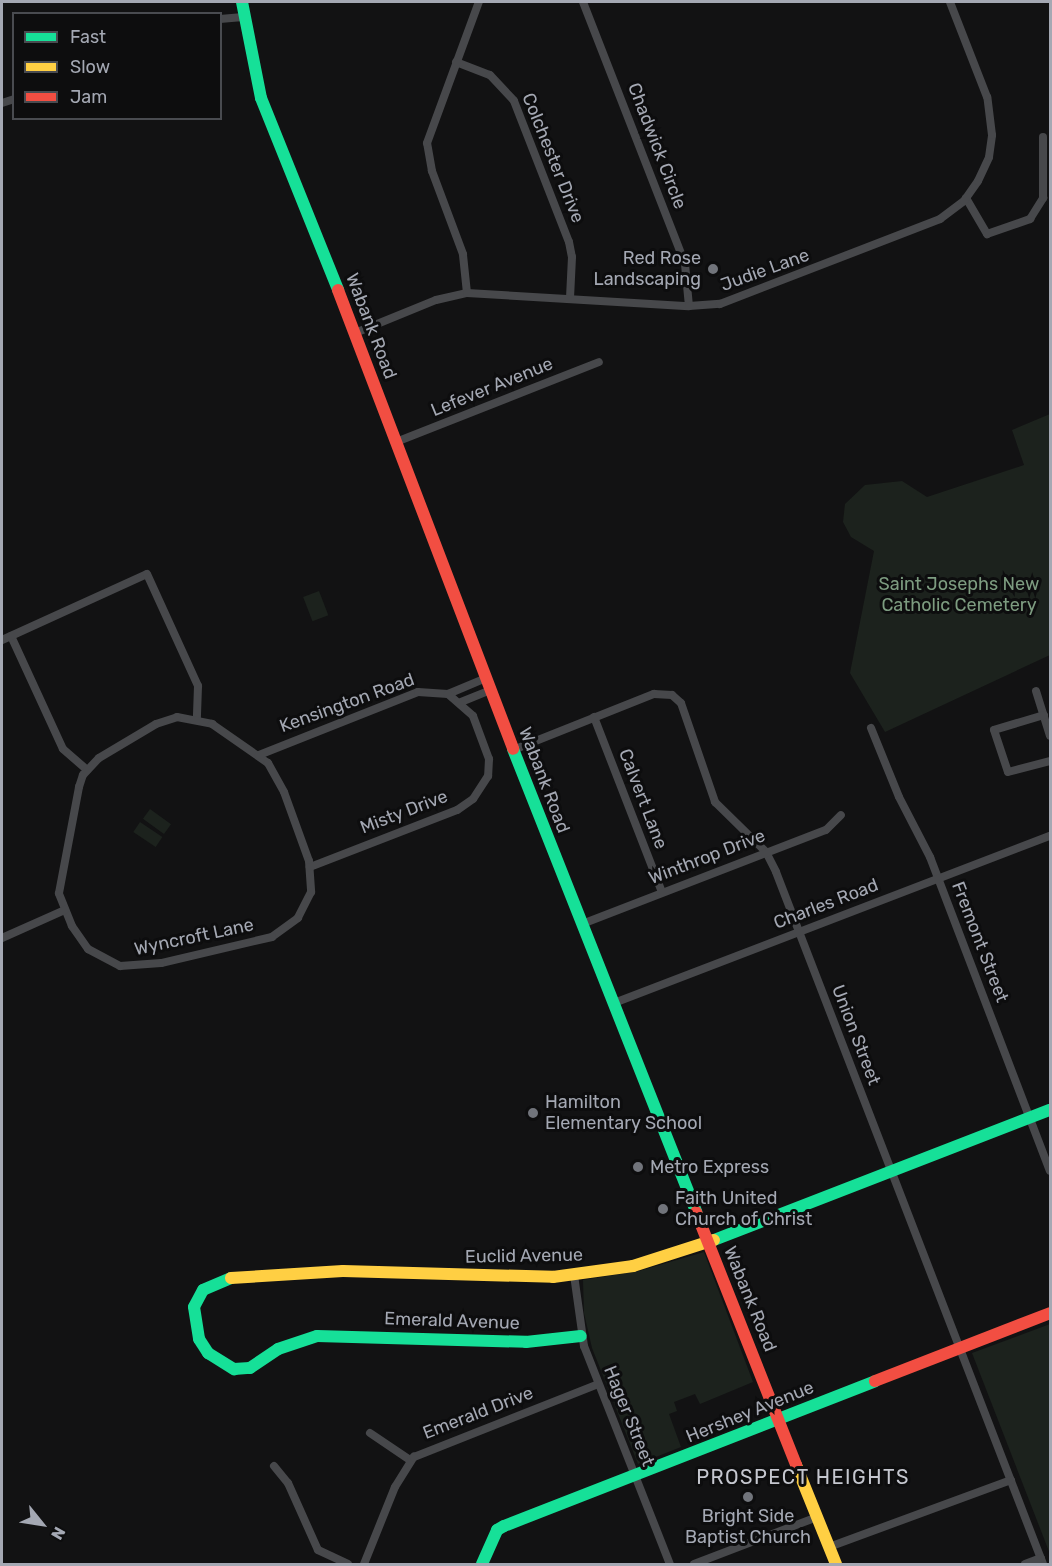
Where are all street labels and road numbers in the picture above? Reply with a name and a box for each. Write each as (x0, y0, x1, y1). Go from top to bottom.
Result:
street label: Chadwick Circle (623, 80, 691, 212)
street label: Colchester Drive (517, 90, 589, 226)
street label: Judie Lane (718, 244, 812, 296)
street label: Wabank Road (341, 270, 401, 382)
street label: Lefever Avenue (427, 353, 557, 421)
street label: Kensington Road (277, 669, 417, 737)
street label: Wabank Road (514, 724, 574, 836)
street label: Calvert Lane (614, 746, 672, 852)
street label: Misty Drive (357, 785, 451, 839)
street label: Winthrop Drive (646, 825, 768, 889)
street label: Charles Road (771, 874, 881, 934)
street label: Fremont Street (947, 879, 1013, 1005)
street label: Wyncroft Lane (132, 914, 256, 960)
street label: Union Street (827, 982, 885, 1088)
street label: Wabank Road (719, 1243, 781, 1355)
street label: Euclid Avenue (465, 1244, 583, 1268)
street label: Emerald Avenue (384, 1308, 520, 1334)
street label: Hager Street (599, 1362, 659, 1470)
street label: Hershey Avenue (682, 1376, 818, 1448)
street label: Emerald Drive (420, 1382, 536, 1444)

